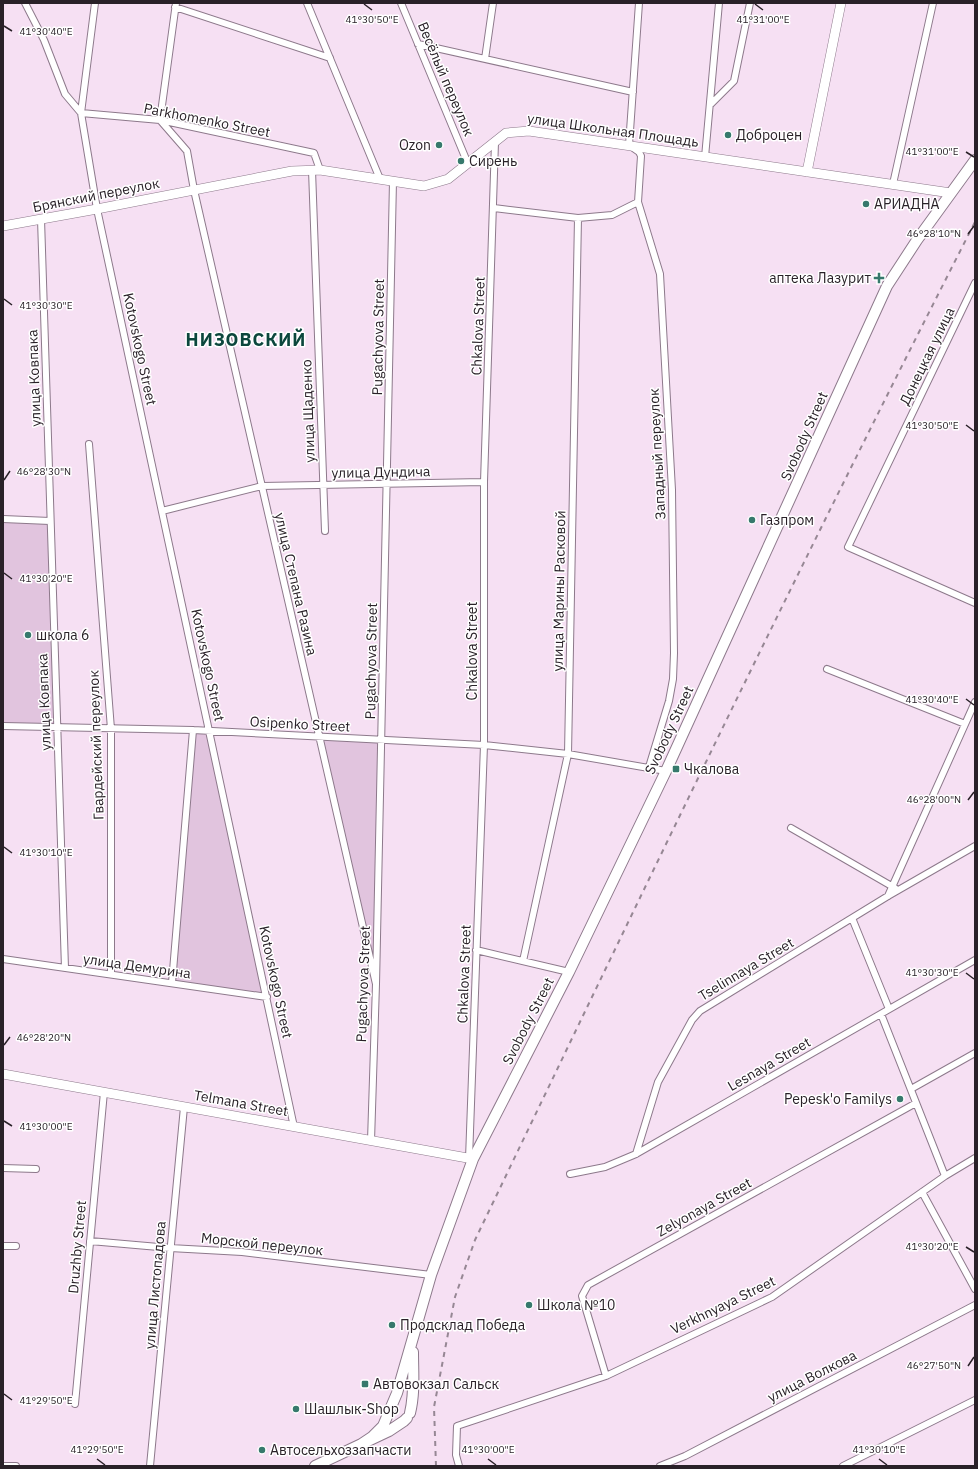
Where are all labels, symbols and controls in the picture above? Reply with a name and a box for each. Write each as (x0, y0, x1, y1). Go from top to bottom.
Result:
text: 41°30'50"E (345, 13, 399, 26)
text: 41°31'00"E (736, 13, 790, 26)
street label: Весёлый переулок (414, 19, 478, 139)
text: 41°30'40"E (19, 25, 73, 38)
street label: Parkhomenko Street (142, 99, 272, 141)
street label: улица Школьная Площадь (526, 109, 700, 151)
place label: Доброцен (736, 126, 802, 144)
marker: Доброцен (723, 130, 733, 140)
place label: Ozon (399, 136, 431, 154)
marker: Ozon (434, 140, 444, 150)
text: 41°31'00"E (905, 145, 959, 158)
place label: Сирень (469, 152, 517, 170)
marker: Сирень (456, 156, 466, 166)
street label: Брянский переулок (31, 174, 161, 216)
place label: АРИАДНА (874, 195, 940, 213)
marker: АРИАДНА (861, 199, 871, 209)
text: 46°28'10"N (907, 227, 961, 240)
place label: аптека Лазурит (769, 269, 871, 287)
marker: аптека Лазурит (874, 273, 884, 283)
street label: Chkalova Street (467, 276, 489, 376)
street label: Pugachyova Street (368, 278, 388, 396)
street label: Kotovskogo Street (119, 291, 161, 407)
text: 41°30'30"E (19, 299, 73, 312)
street label: Донецкая улица (895, 304, 959, 408)
district label: НИЗОВСКИЙ (186, 328, 306, 351)
street label: улица Ковпака (23, 329, 45, 427)
street label: улица Щаденко (297, 359, 319, 463)
street label: Западный переулок (645, 388, 669, 520)
street label: Svobody Street (776, 389, 832, 483)
text: 41°30'50"E (905, 419, 959, 432)
street label: улица Дундича (331, 462, 431, 482)
text: 46°28'30"N (17, 465, 71, 478)
street label: улица Марины Расковой (549, 510, 569, 672)
street label: улица Степана Разина (271, 511, 321, 658)
place label: Газпром (760, 511, 814, 529)
marker: Газпром (747, 515, 757, 525)
text: 41°30'20"E (19, 572, 73, 585)
street label: Chkalova Street (463, 601, 481, 700)
street label: Pugachyova Street (361, 602, 381, 720)
street label: Kotovskogo Street (187, 607, 229, 723)
place label: школа 6 (36, 626, 90, 644)
marker: школа 6 (23, 630, 33, 640)
street label: улица Ковпака (33, 653, 55, 751)
street label: Гвардейский переулок (84, 669, 108, 820)
street label: Svobody Street (641, 683, 697, 777)
text: 41°30'40"E (905, 693, 959, 706)
street label: Osipenko Street (249, 712, 351, 736)
place label: Чкалова (684, 760, 740, 778)
marker: Чкалова (671, 764, 681, 774)
text: 46°28'00"N (907, 793, 961, 806)
text: 41°30'10"E (19, 846, 73, 859)
street label: Kotovskogo Street (255, 924, 297, 1040)
street label: Chkalova Street (453, 924, 475, 1024)
street label: Pugachyova Street (352, 925, 374, 1043)
street label: Tselinnaya Street (695, 933, 797, 1005)
street label: улица Демурина (82, 950, 193, 983)
text: 41°30'30"E (905, 966, 959, 979)
street label: Svobody Street (498, 974, 558, 1068)
text: 46°28'20"N (17, 1031, 71, 1044)
street label: Lesnaya Street (724, 1033, 814, 1095)
street label: Telmana Street (192, 1086, 290, 1120)
place label: Pepesk'o Familys (784, 1090, 892, 1108)
marker: Pepesk'o Familys (895, 1094, 905, 1104)
text: 41°30'00"E (19, 1120, 73, 1133)
street label: Zelyonaya Street (654, 1174, 755, 1240)
street label: Druzhby Street (64, 1199, 90, 1294)
street label: улица Листопадова (140, 1220, 170, 1350)
street label: Морской переулок (200, 1229, 324, 1259)
text: 41°30'20"E (905, 1240, 959, 1253)
street label: Verkhnyaya Street (668, 1272, 778, 1338)
place label: Школа №10 (537, 1296, 616, 1314)
marker: Школа №10 (524, 1300, 534, 1310)
place label: Продсклад Победа (400, 1316, 526, 1334)
marker: Продсклад Победа (387, 1320, 397, 1330)
street label: улица Волкова (764, 1346, 860, 1406)
text: 46°27'50"N (907, 1359, 961, 1372)
place label: Автовокзал Сальск (373, 1375, 499, 1393)
marker: Автовокзал Сальск (360, 1379, 370, 1389)
text: 41°29'50"E (19, 1394, 73, 1407)
place label: Шашлык-Shop (304, 1400, 399, 1418)
marker: Шашлык-Shop (291, 1404, 301, 1414)
place label: Автосельхоззапчасти (270, 1441, 411, 1459)
text: 41°29'50"E (70, 1443, 124, 1456)
text: 41°30'00"E (461, 1443, 515, 1456)
text: 41°30'10"E (852, 1443, 906, 1456)
marker: Автосельхоззапчасти (257, 1445, 267, 1455)

